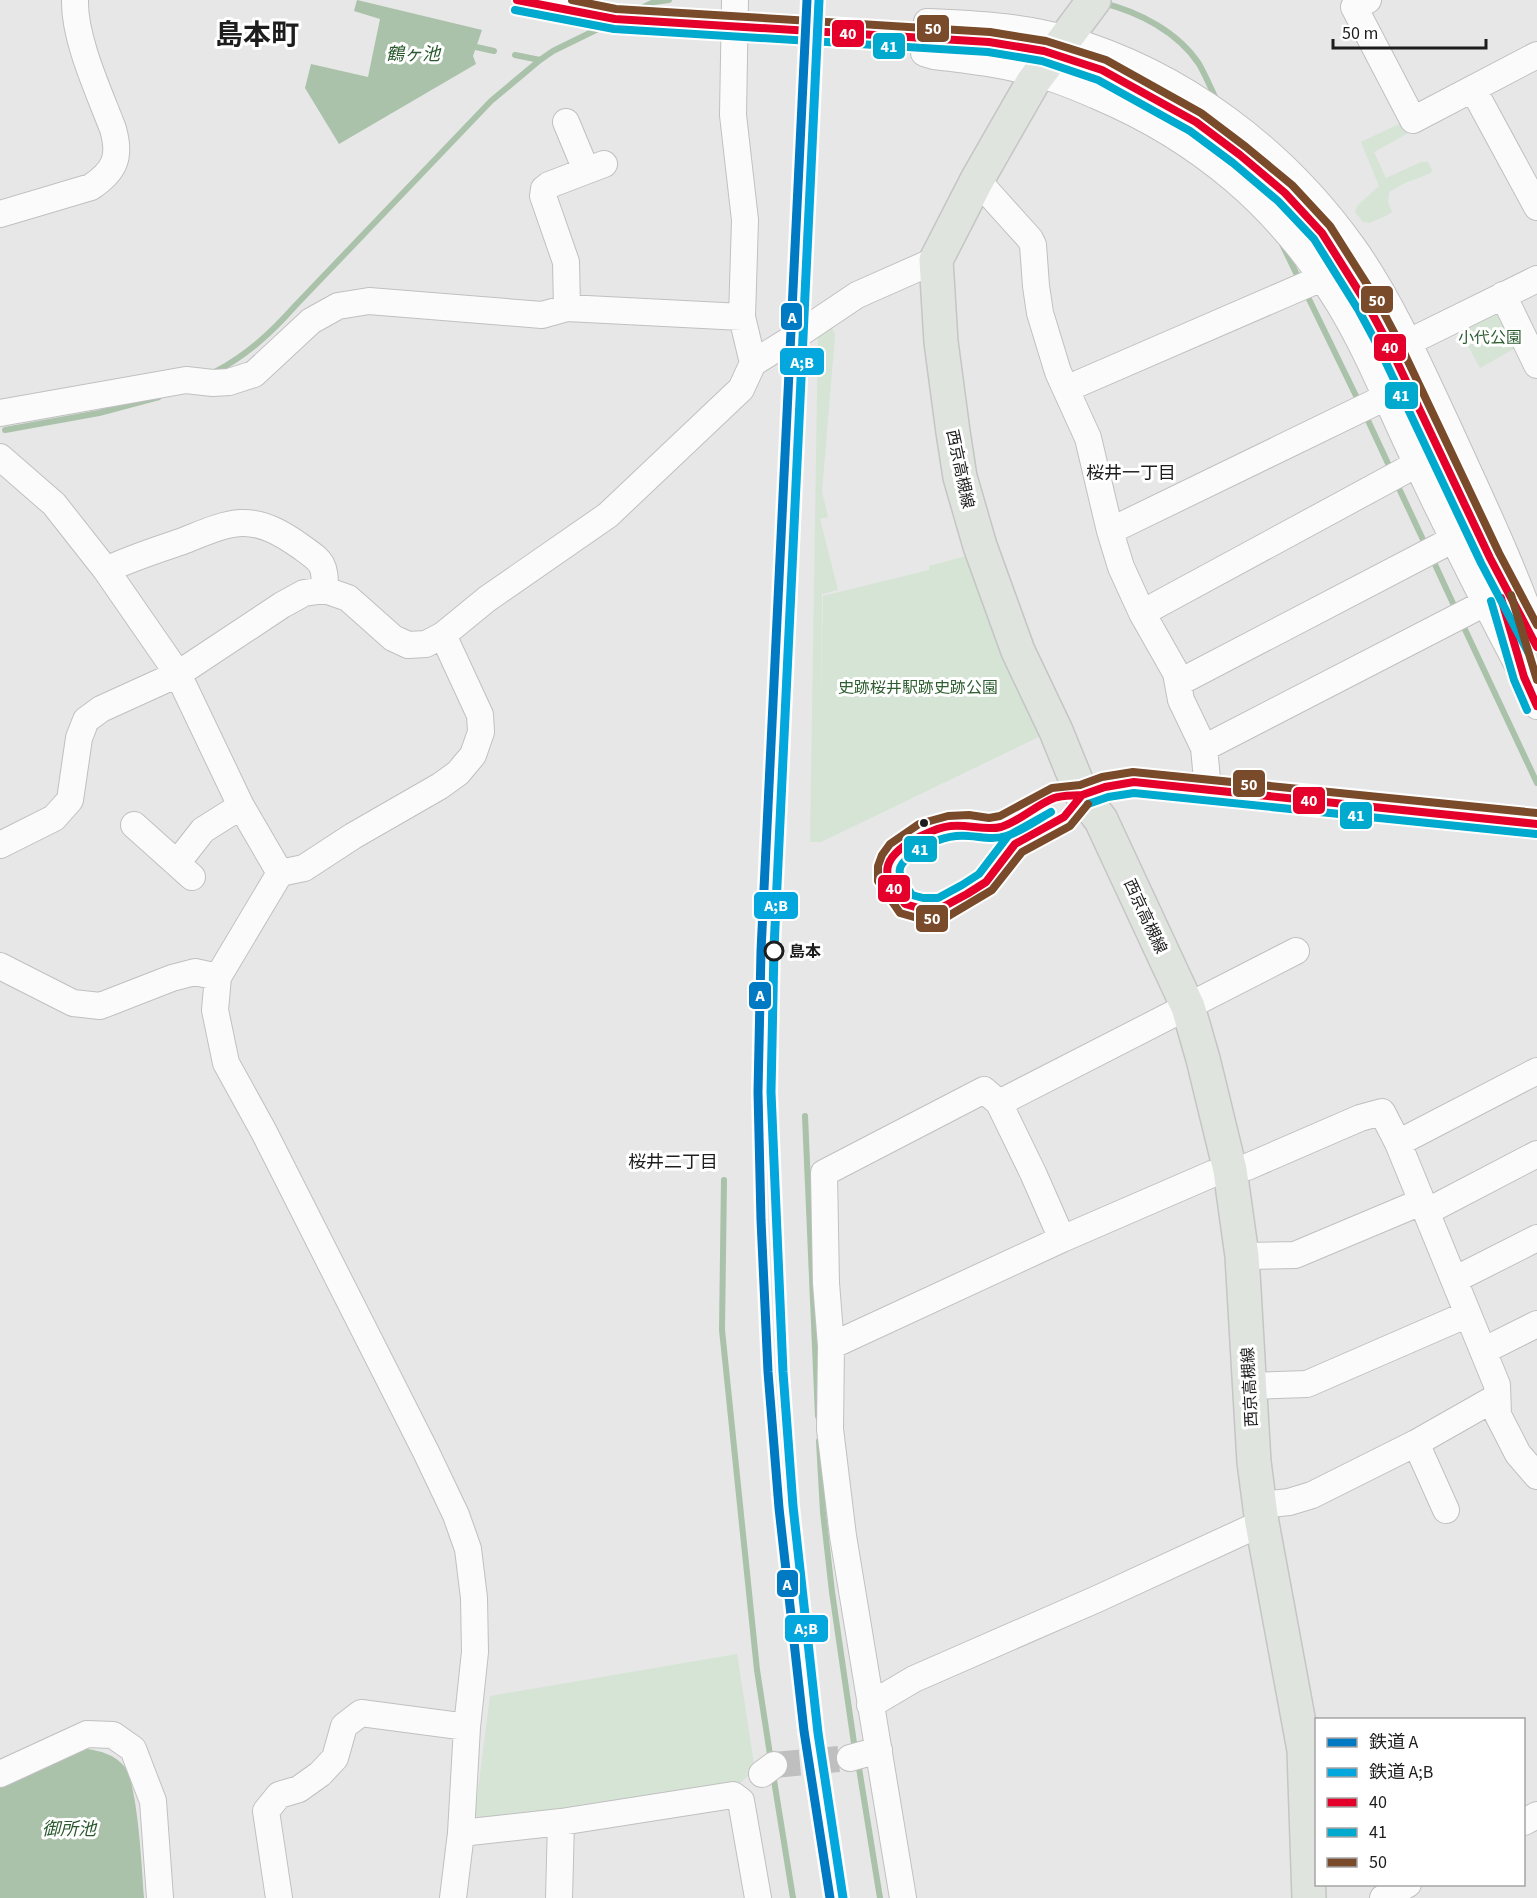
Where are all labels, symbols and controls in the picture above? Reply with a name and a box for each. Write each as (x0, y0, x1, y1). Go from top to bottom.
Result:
scale bar (1333, 12, 1486, 50)
line badge: 50 (916, 14, 950, 43)
district label: 島本町 (215, 15, 299, 55)
text: 50 (925, 18, 941, 40)
line badge: 40 (831, 19, 865, 48)
text: 50 m (1342, 21, 1378, 46)
text: 40 (840, 23, 856, 45)
line badge: 41 (872, 32, 906, 60)
text: 41 (881, 36, 897, 58)
water label: 鶴ヶ池 (386, 42, 442, 67)
line badge: 50 (1360, 285, 1394, 314)
text: 50 (1369, 290, 1385, 312)
line badge: A (780, 302, 803, 331)
text: A (786, 307, 797, 329)
park label: 小代公園 (1458, 327, 1522, 349)
line badge: 40 (1373, 333, 1407, 362)
text: 40 (1382, 337, 1398, 359)
line badge: A;B (779, 347, 825, 376)
text: A;B (789, 352, 814, 374)
line badge: 41 (1384, 381, 1419, 410)
text: 41 (1393, 385, 1409, 407)
street label: 西京高槻線 (941, 428, 979, 511)
district label: 桜井一丁目 (1086, 461, 1176, 486)
park label: 史跡桜井駅跡史跡公園 (838, 677, 998, 699)
line badge: 50 (1232, 769, 1266, 798)
text: 50 (1241, 774, 1257, 796)
line badge: 40 (1292, 786, 1326, 815)
text: 40 (1301, 790, 1317, 812)
line badge: 41 (1339, 801, 1373, 830)
text: 41 (1348, 805, 1364, 827)
unlabelled marker (918, 817, 930, 829)
line badge: 41 (903, 835, 938, 863)
text: 41 (912, 839, 928, 861)
line badge: 40 (877, 874, 911, 903)
street label: 西京高槻線 (1118, 876, 1172, 957)
text: 40 (886, 878, 902, 900)
line badge: A;B (753, 891, 799, 920)
text: A;B (763, 895, 788, 917)
line badge: 50 (915, 904, 949, 933)
text: 50 (924, 908, 940, 930)
marker: 島本 (764, 941, 784, 961)
place label: 島本 (789, 941, 821, 963)
line badge: A (748, 981, 772, 1010)
text: A (754, 985, 765, 1007)
district label: 桜井二丁目 (628, 1150, 718, 1175)
street label: 西京高槻線 (1237, 1346, 1263, 1427)
line badge: A (776, 1569, 799, 1598)
text: A (781, 1574, 792, 1596)
line badge: A;B (784, 1614, 829, 1643)
text: A;B (793, 1618, 818, 1640)
legend (1315, 1718, 1525, 1886)
text: 鉄道 A (1369, 1730, 1419, 1755)
text: 鉄道 A;B (1369, 1760, 1433, 1785)
text: 40 (1369, 1790, 1387, 1815)
water label: 御所池 (42, 1817, 98, 1842)
text: 41 (1369, 1820, 1387, 1845)
text: 50 (1369, 1850, 1387, 1875)

